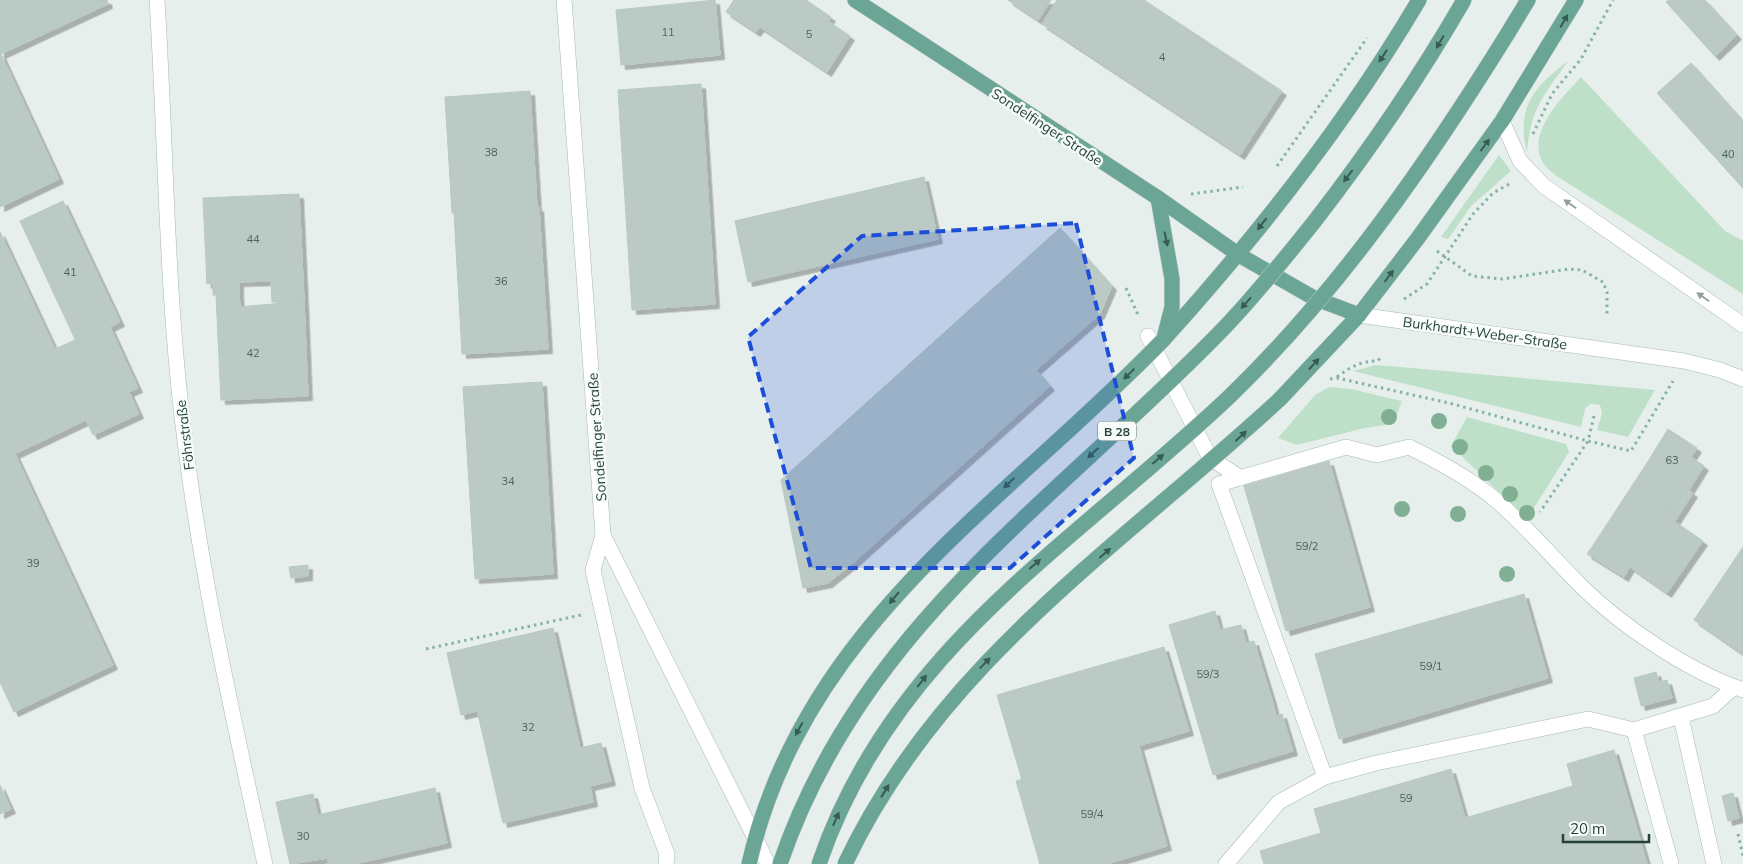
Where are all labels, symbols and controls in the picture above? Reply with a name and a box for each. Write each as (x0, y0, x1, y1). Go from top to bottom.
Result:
one-way arrow (1559, 14, 1568, 27)
house number: 11 (661, 25, 675, 39)
house number: 5 (806, 27, 813, 41)
one-way arrow (1435, 36, 1444, 49)
one-way arrow (1378, 49, 1388, 62)
house number: 4 (1159, 50, 1166, 64)
street label: Sondelfinger Straße (988, 84, 1106, 170)
one-way arrow (1480, 138, 1490, 152)
house number: 38 (484, 145, 498, 159)
house number: 40 (1721, 147, 1735, 161)
one-way arrow (1343, 169, 1353, 183)
one-way arrow (1563, 199, 1577, 209)
one-way arrow (1257, 218, 1267, 231)
one-way arrow (1163, 231, 1171, 247)
house number: 44 (246, 232, 260, 246)
house number: 41 (63, 265, 77, 279)
one-way arrow (1383, 270, 1394, 283)
house number: 36 (494, 274, 508, 288)
one-way arrow (1696, 292, 1710, 302)
one-way arrow (1241, 297, 1252, 310)
street label: Burkhardt+Weber-Straße (1402, 313, 1568, 353)
house number: 42 (246, 346, 260, 360)
one-way arrow (1308, 358, 1320, 370)
one-way arrow (1123, 368, 1135, 380)
street label: Sondelfinger Straße (584, 372, 610, 502)
street label: Föhrstraße (172, 399, 198, 471)
road number: B 28 (1098, 422, 1136, 441)
one-way arrow (1234, 430, 1247, 441)
one-way arrow (1087, 447, 1099, 459)
one-way arrow (1152, 453, 1164, 465)
house number: 63 (1665, 453, 1679, 467)
house number: 34 (501, 474, 515, 488)
one-way arrow (1004, 477, 1016, 489)
house number: 59/2 (1296, 539, 1319, 553)
one-way arrow (1098, 548, 1111, 559)
house number: 39 (26, 556, 40, 570)
one-way arrow (1028, 559, 1041, 570)
one-way arrow (888, 591, 900, 603)
one-way arrow (979, 657, 991, 669)
house number: 59/1 (1420, 659, 1442, 673)
house number: 59/3 (1197, 667, 1219, 681)
one-way arrow (917, 674, 927, 688)
house number: 32 (521, 720, 535, 734)
one-way arrow (795, 723, 804, 736)
one-way arrow (880, 784, 889, 797)
house number: 59 (1399, 791, 1413, 805)
house number: 59/4 (1081, 807, 1104, 821)
one-way arrow (833, 812, 841, 826)
scale bar (1563, 812, 1649, 844)
text: 20 m (1570, 819, 1605, 838)
house number: 30 (296, 829, 310, 843)

